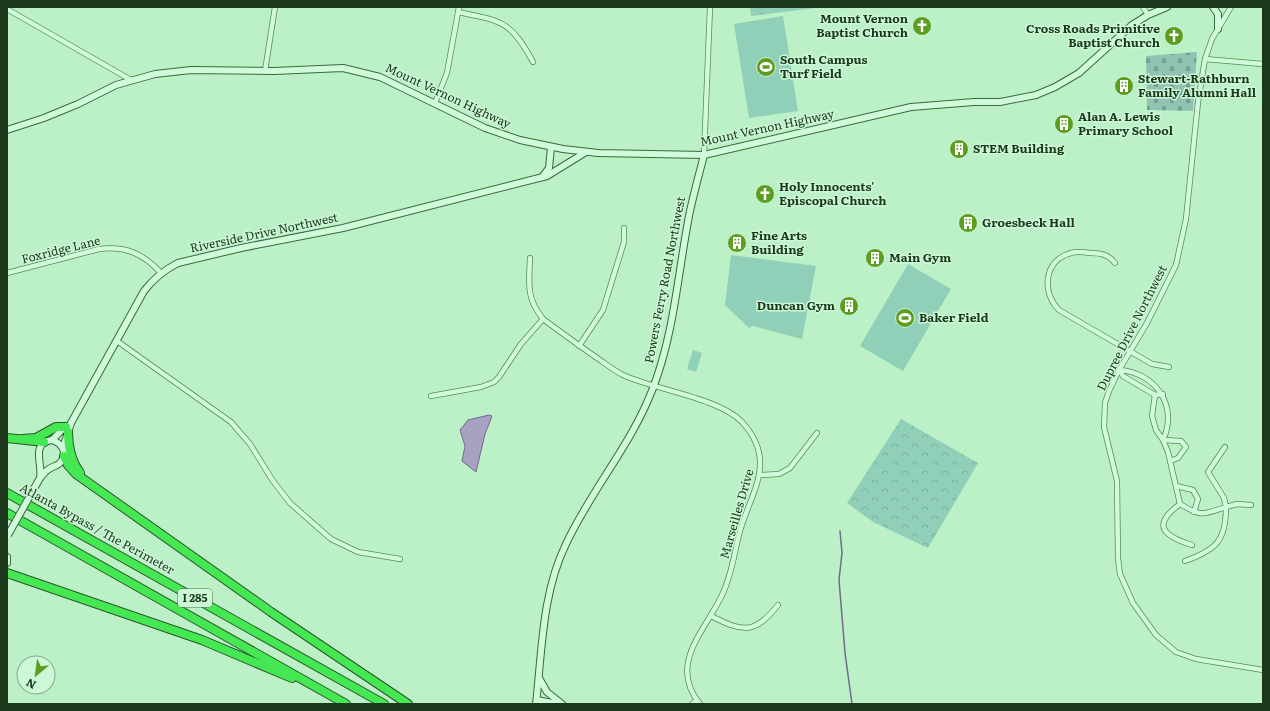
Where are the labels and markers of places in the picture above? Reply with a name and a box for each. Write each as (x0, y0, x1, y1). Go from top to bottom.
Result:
place label: Mount Vernon Baptist Church (816, 9, 909, 41)
church icon: Mount Vernon Baptist Church (911, 15, 933, 37)
place label: Cross Roads Primitive Baptist Church (1026, 19, 1160, 51)
church icon: Cross Roads Primitive Baptist Church (1163, 25, 1185, 47)
place label: South Campus Turf Field (780, 50, 868, 82)
sports icon: South Campus Turf Field (755, 56, 777, 78)
place label: Stewart-Rathburn Family Alumni Hall (1138, 69, 1257, 101)
building icon: Stewart-Rathburn Family Alumni Hall (1113, 75, 1135, 97)
place label: Alan A. Lewis Primary School (1078, 107, 1174, 139)
building icon: Alan A. Lewis Primary School (1053, 113, 1075, 135)
building icon: STEM Building (948, 138, 970, 160)
place label: STEM Building (973, 139, 1065, 157)
place label: Holy Innocents' Episcopal Church (779, 177, 886, 209)
church icon: Holy Innocents' Episcopal Church (754, 183, 776, 205)
building icon: Groesbeck Hall (957, 212, 979, 234)
place label: Groesbeck Hall (982, 213, 1075, 231)
place label: Fine Arts Building (751, 226, 807, 258)
building icon: Fine Arts Building (726, 232, 748, 254)
building icon: Main Gym (864, 247, 886, 269)
place label: Main Gym (889, 248, 951, 266)
building icon: Duncan Gym (838, 295, 860, 317)
place label: Duncan Gym (757, 296, 835, 314)
sports icon: Baker Field (894, 307, 916, 329)
place label: Baker Field (919, 308, 989, 326)

